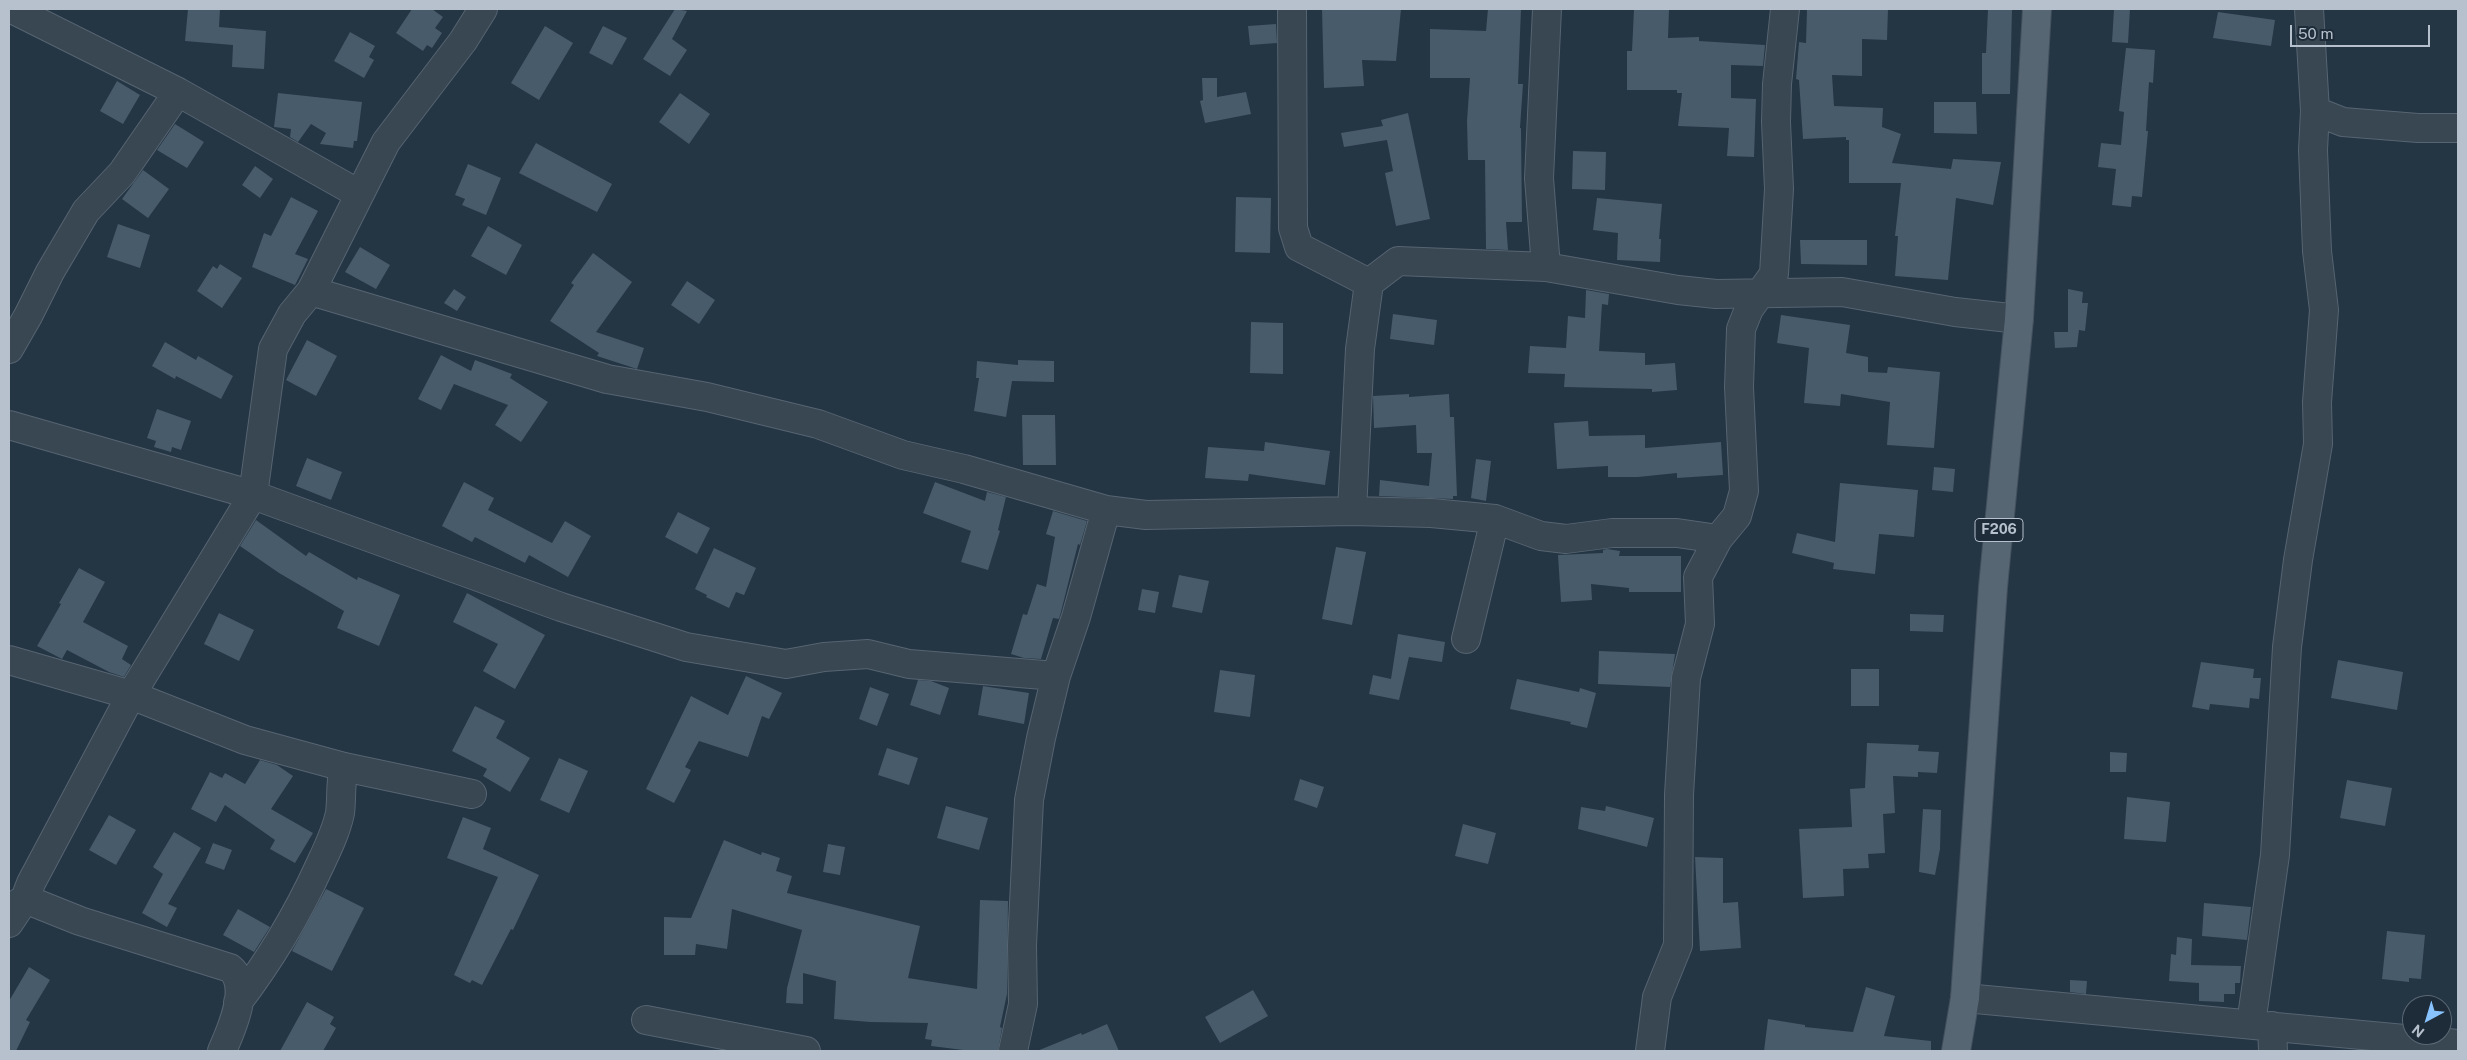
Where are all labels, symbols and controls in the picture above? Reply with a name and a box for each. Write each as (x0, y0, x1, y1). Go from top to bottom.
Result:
scale bar (2292, 15, 2432, 47)
text: 50 m (2298, 25, 2333, 42)
road number: F206 (1975, 518, 2023, 542)
north arrow (2402, 995, 2452, 1045)
text: N (2409, 1021, 2427, 1041)

